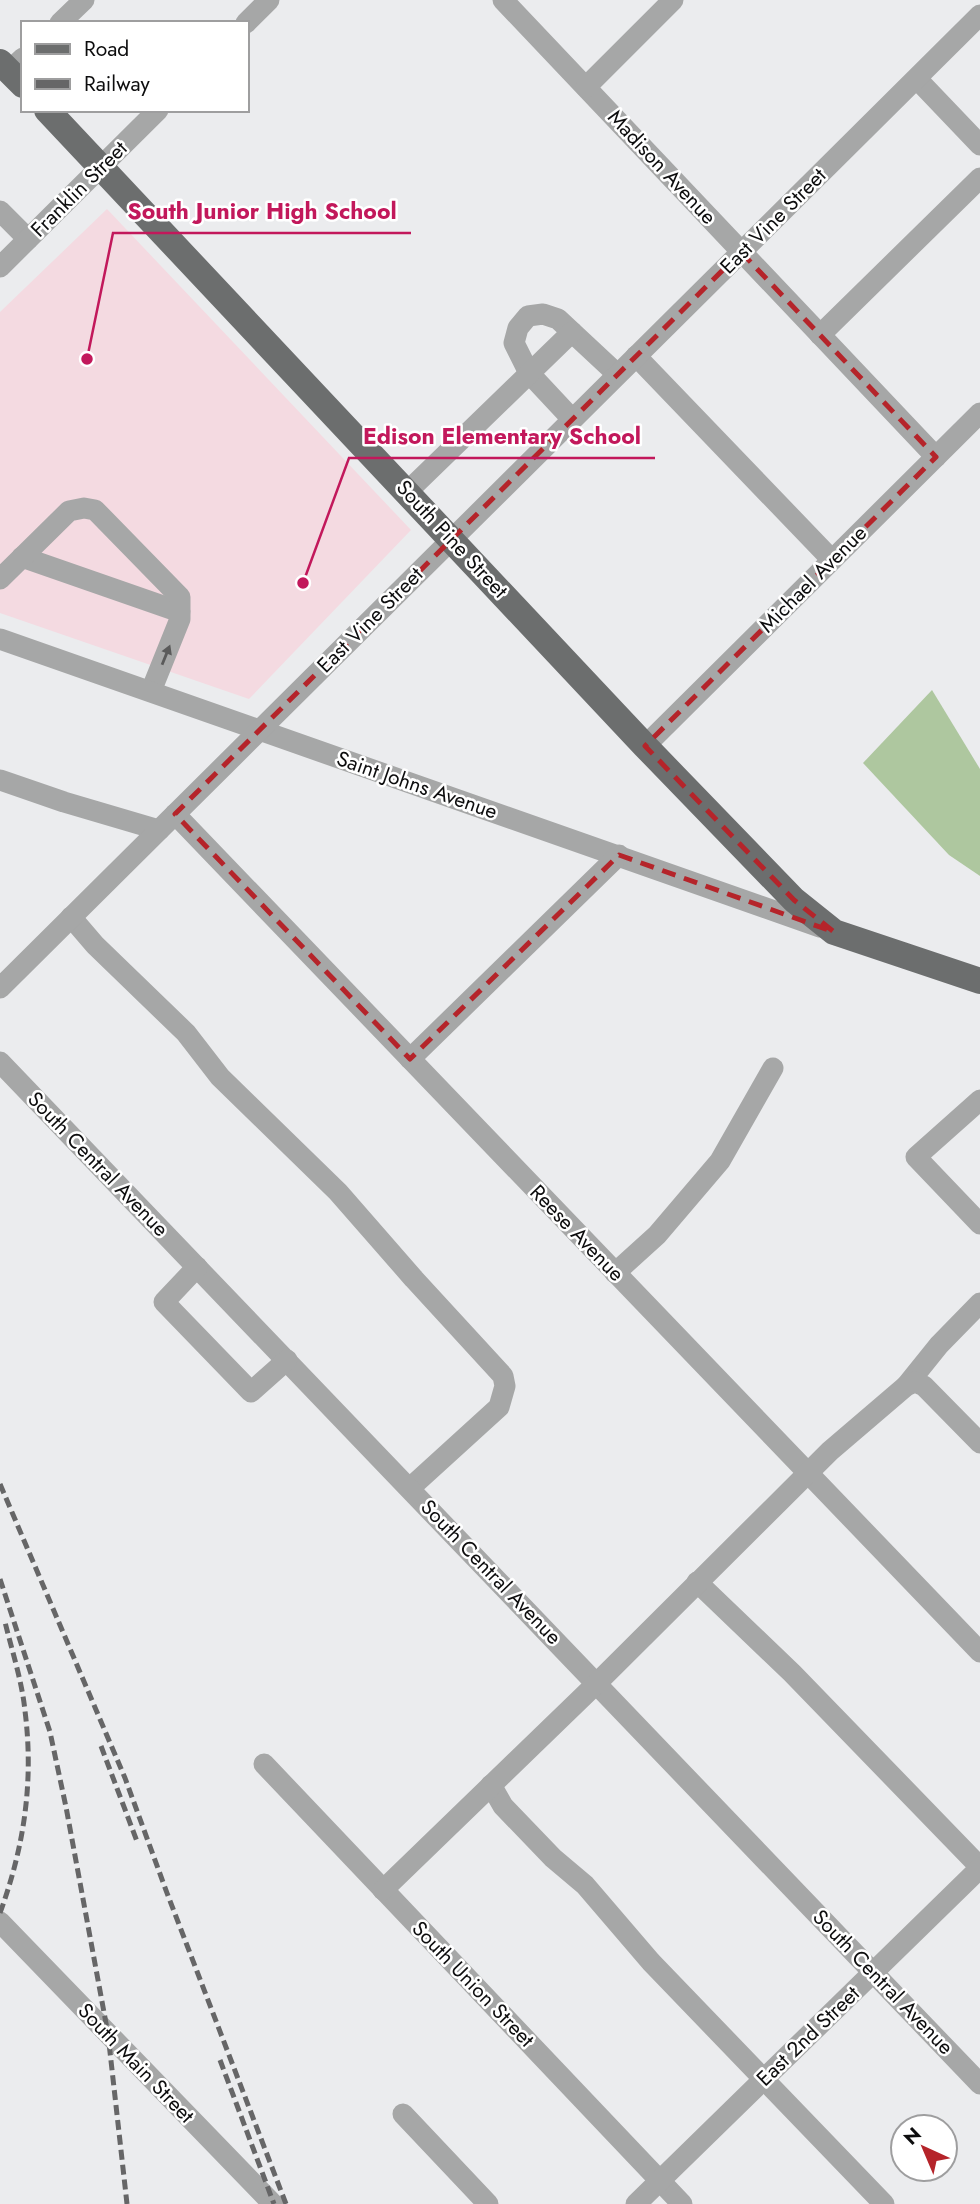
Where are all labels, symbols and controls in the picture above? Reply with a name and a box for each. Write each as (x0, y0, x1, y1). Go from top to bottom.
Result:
legend (21, 21, 248, 112)
text: Road (84, 34, 129, 64)
text: Railway (84, 69, 150, 99)
street label: Madison Avenue (601, 103, 723, 231)
street label: Franklin Street (24, 134, 134, 244)
street label: East Vine Street (713, 161, 833, 281)
callout: South Junior High School (113, 189, 411, 233)
text: South Junior High School (127, 194, 397, 228)
callout: Edison Elementary School (349, 414, 655, 458)
text: Edison Elementary School (363, 419, 641, 453)
street label: South Pine Street (389, 473, 515, 605)
street label: Michael Avenue (753, 518, 874, 639)
street label: East Vine Street (310, 560, 430, 680)
one-way arrow (160, 644, 171, 665)
street label: Saint Johns Avenue (333, 743, 502, 827)
street label: South Central Avenue (21, 1085, 175, 1243)
street label: Reese Avenue (523, 1178, 631, 1288)
street label: South Central Avenue (414, 1493, 568, 1651)
street label: South Central Avenue (806, 1903, 960, 2061)
street label: South Union Street (405, 1914, 541, 2054)
street label: East 2nd Street (750, 1979, 866, 2093)
street label: South Main Street (71, 1996, 201, 2130)
north arrow (889, 2113, 959, 2183)
text: N (898, 2121, 927, 2151)

